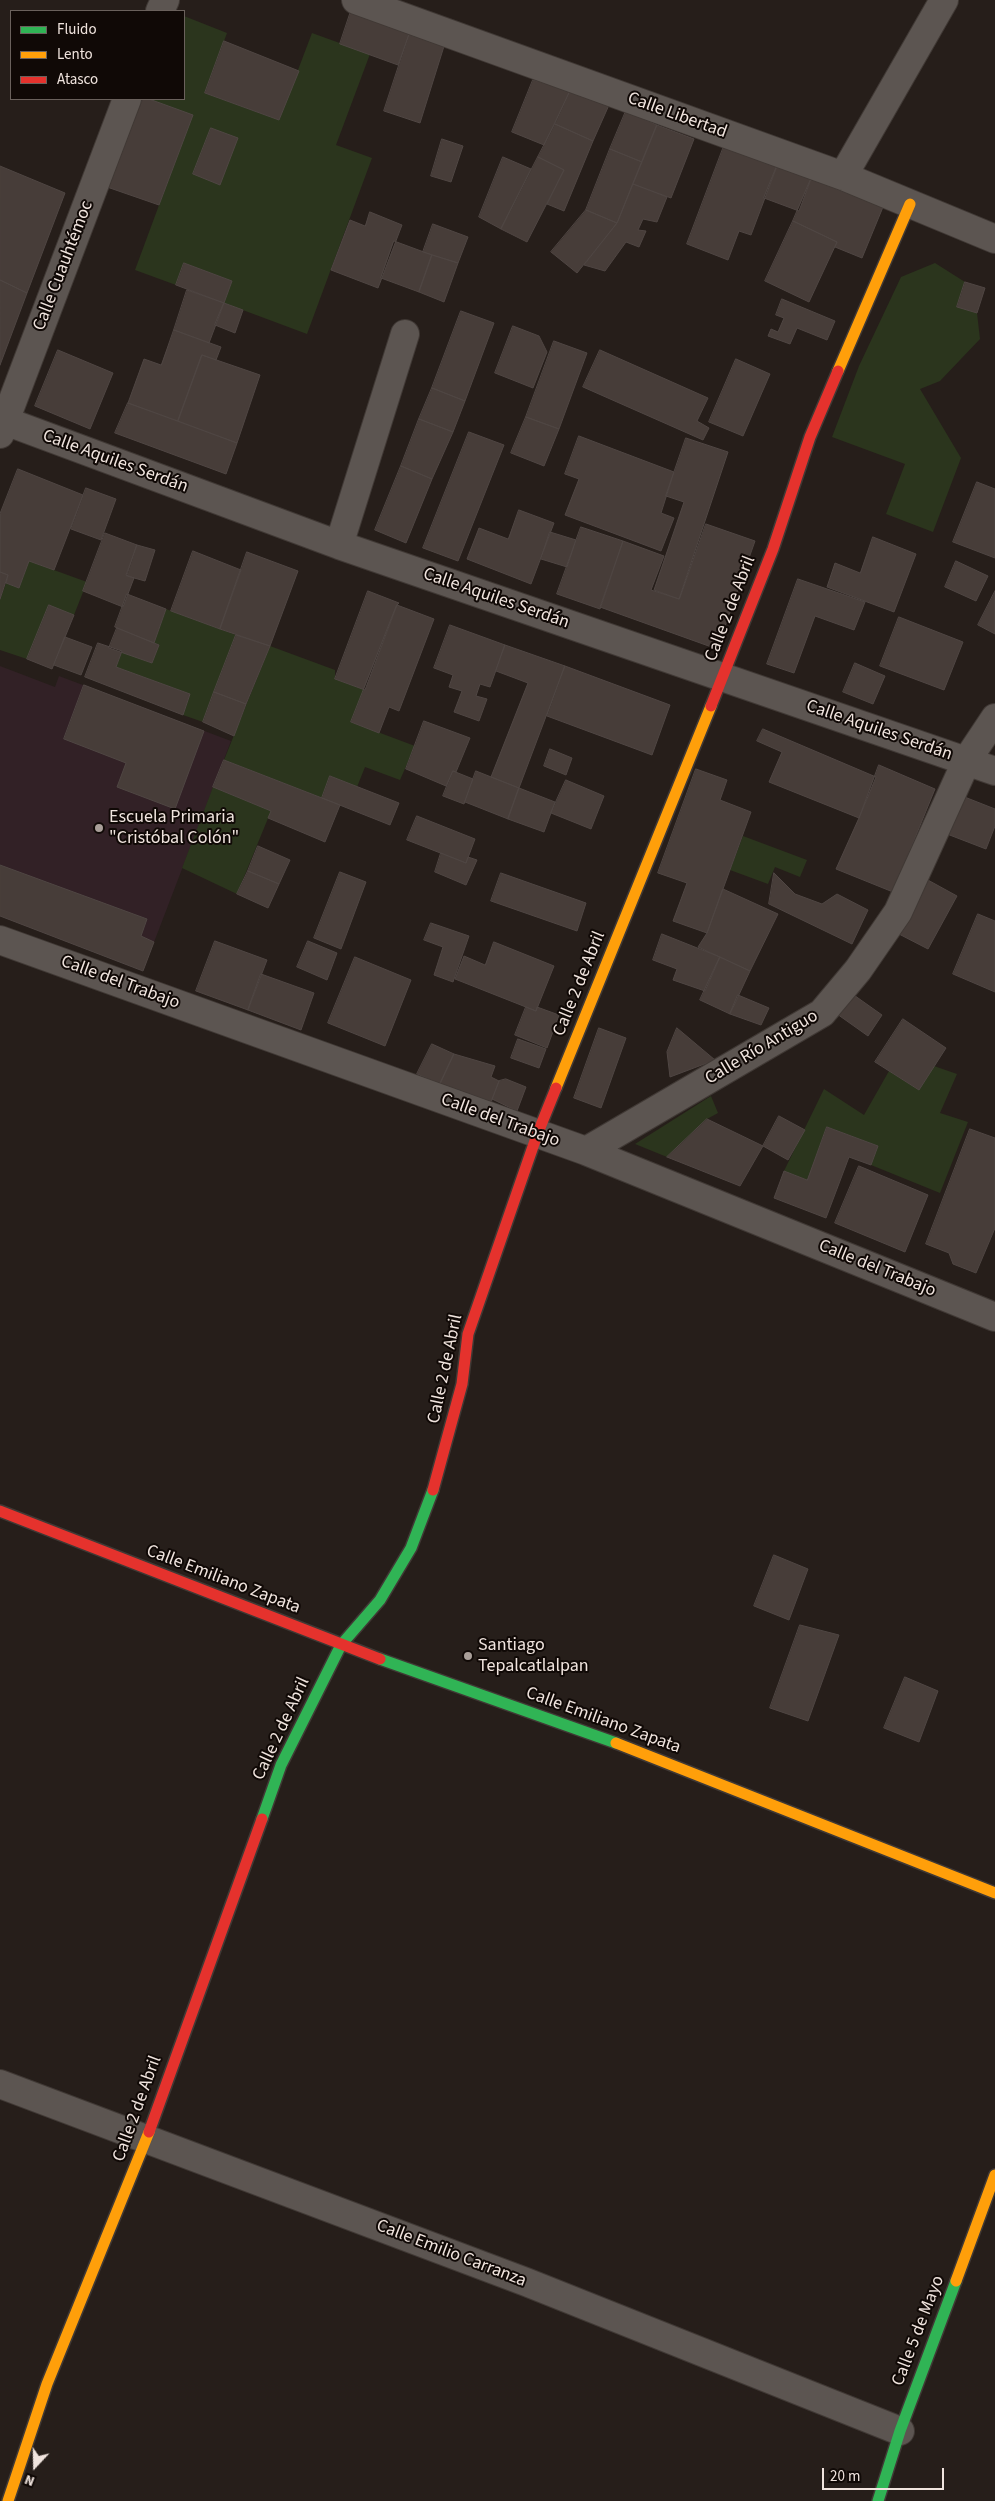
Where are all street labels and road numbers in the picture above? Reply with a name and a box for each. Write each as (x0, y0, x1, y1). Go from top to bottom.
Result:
street label: Calle Libertad (624, 88, 730, 144)
street label: Calle Cuauhtémoc (29, 198, 99, 334)
street label: Calle Aquiles Serdán (39, 426, 191, 498)
street label: Calle 2 de Abril (701, 553, 761, 665)
street label: Calle Aquiles Serdán (420, 564, 572, 634)
street label: Calle Aquiles Serdán (803, 696, 955, 766)
street label: Calle 2 de Abril (549, 928, 611, 1040)
street label: Calle del Trabajo (58, 952, 182, 1014)
street label: Calle Río Antiguo (702, 1006, 822, 1090)
street label: Calle del Trabajo (438, 1090, 562, 1152)
street label: Calle del Trabajo (815, 1236, 939, 1302)
street label: Calle 2 de Abril (424, 1312, 468, 1426)
street label: Calle Emiliano Zapata (143, 1541, 303, 1619)
street label: Calle 2 de Abril (249, 1674, 315, 1784)
street label: Calle Emiliano Zapata (523, 1683, 683, 1759)
street label: Calle 2 de Abril (109, 2053, 167, 2165)
street label: Calle Emilio Carranza (373, 2215, 529, 2293)
street label: Calle 5 de Mayo (888, 2273, 950, 2389)

